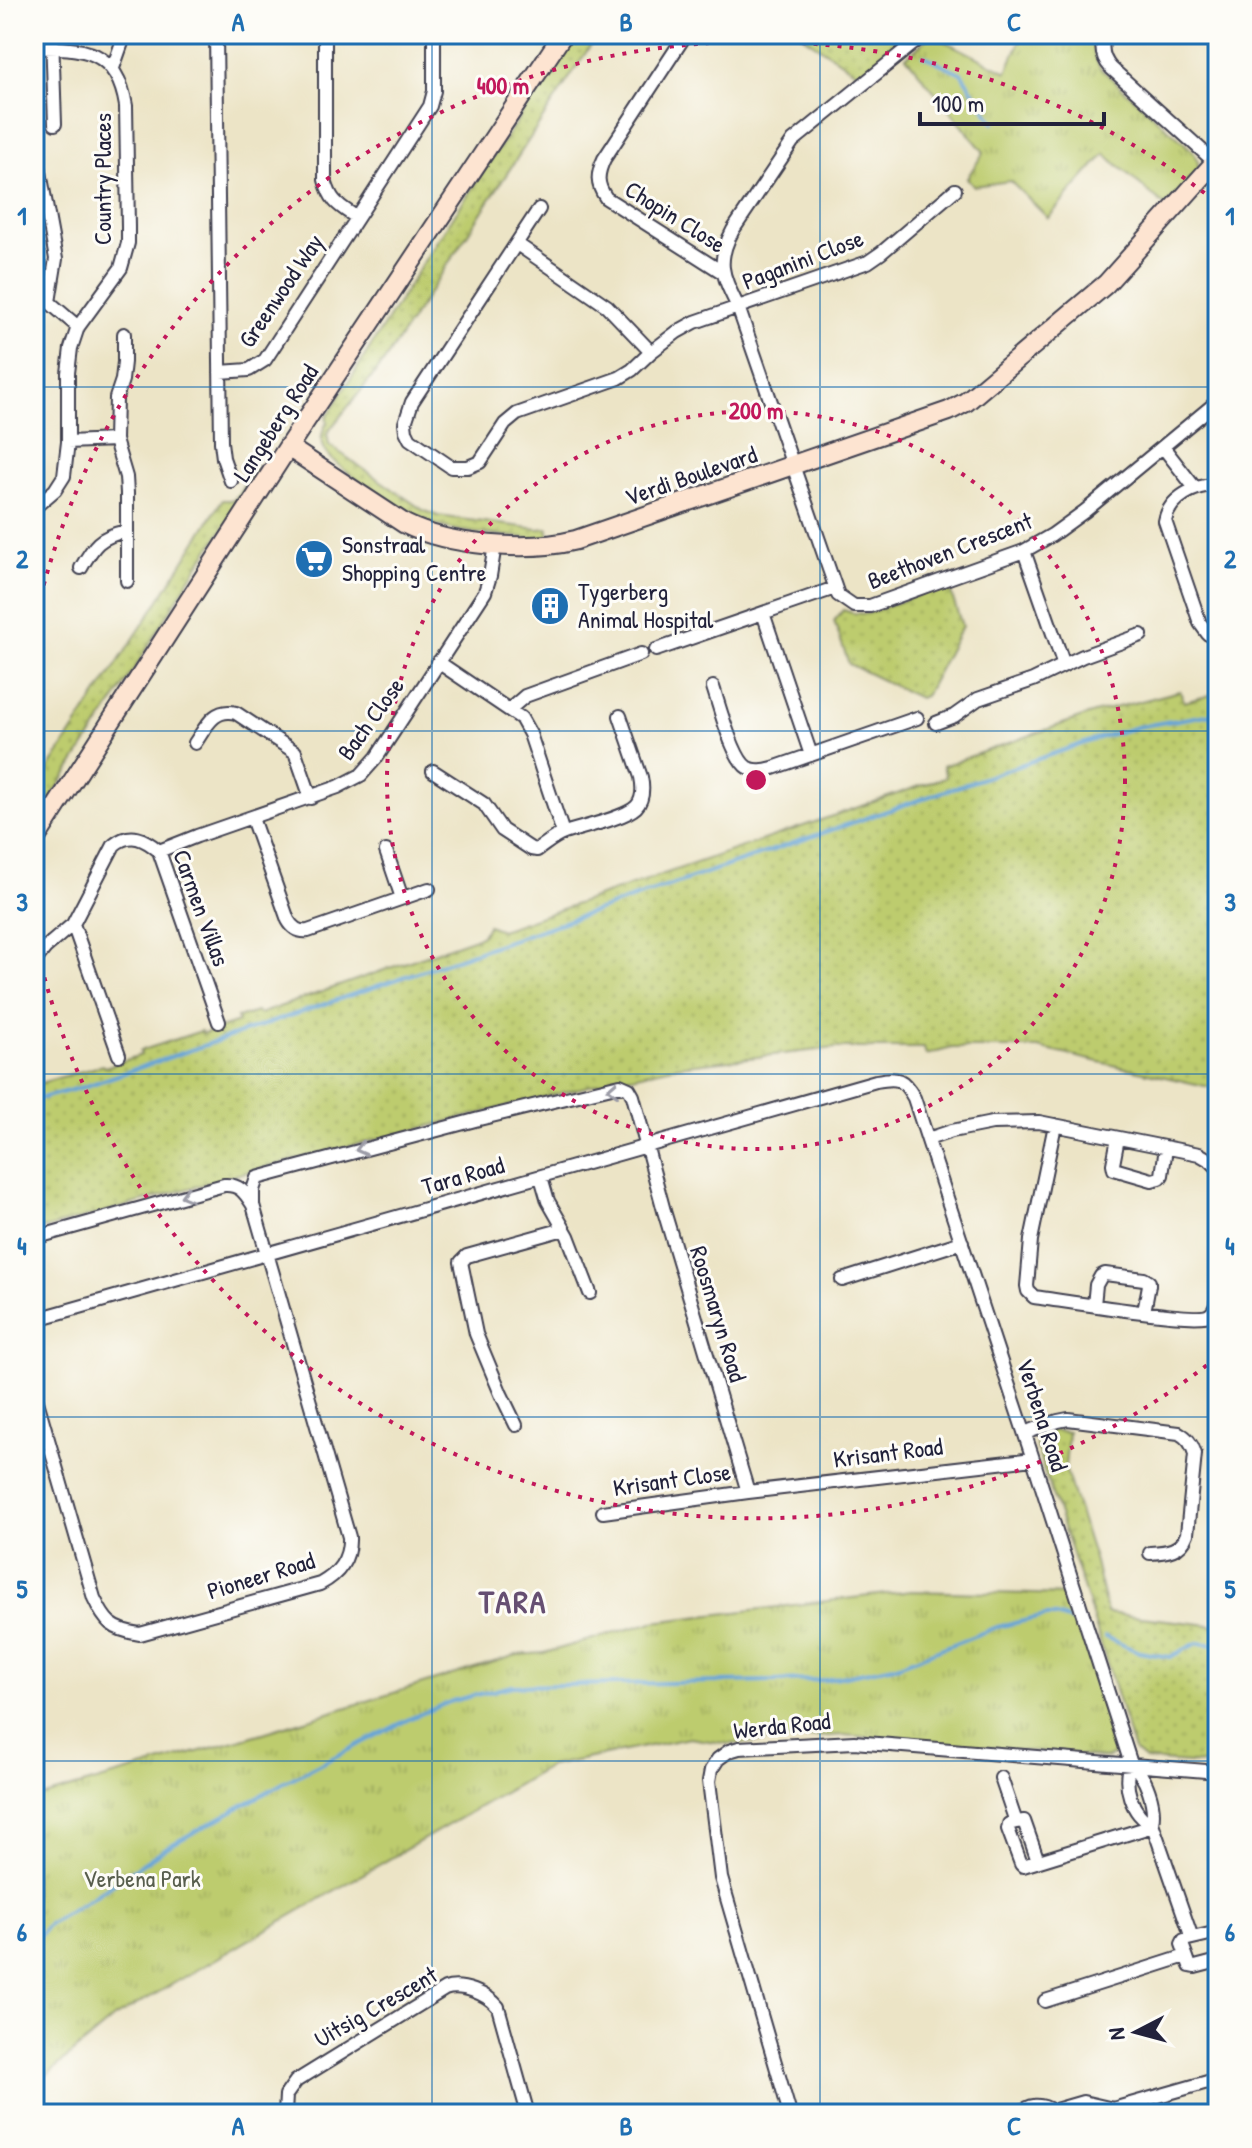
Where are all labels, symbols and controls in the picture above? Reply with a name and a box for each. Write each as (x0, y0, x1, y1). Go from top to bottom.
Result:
text: A (232, 4, 245, 39)
text: B (619, 4, 633, 39)
text: C (1007, 4, 1021, 39)
text: 400 m (477, 69, 529, 101)
scale bar (920, 76, 1104, 126)
text: 100 m (932, 87, 984, 119)
street label: Country Places (86, 113, 118, 245)
street label: Chopin Close (619, 173, 732, 260)
text: 1 (17, 198, 27, 233)
text: 1 (1225, 198, 1235, 233)
street label: Paganini Close (738, 221, 868, 297)
street label: Greenwood Way (230, 227, 330, 353)
street label: Langeberg Road (225, 358, 325, 487)
text: 200 m (729, 394, 783, 426)
street label: Verdi Boulevard (620, 438, 761, 513)
street label: Beethoven Crescent (863, 504, 1037, 596)
place label: Sonstraal Shopping Centre (342, 528, 487, 588)
supermarket icon: Sonstraal Shopping Centre (293, 538, 335, 580)
text: 2 (16, 541, 29, 576)
text: 2 (1224, 541, 1237, 576)
place label: Tygerberg Animal Hospital (578, 575, 714, 635)
building icon: Tygerberg Animal Hospital (529, 585, 571, 627)
street label: Bach Close (329, 670, 411, 766)
centre of rings (742, 766, 770, 794)
street label: Carmen Villas (166, 845, 238, 970)
text: 3 (16, 884, 28, 919)
text: 3 (1224, 884, 1236, 919)
one-way arrow (606, 1080, 618, 1097)
one-way arrow (354, 1140, 368, 1157)
street label: Tara Road (418, 1148, 508, 1202)
one-way arrow (179, 1186, 193, 1203)
text: 4 (17, 1228, 27, 1263)
text: 4 (1225, 1228, 1235, 1263)
street label: Roosmaryn Road (683, 1242, 755, 1385)
street label: Verbena Road (1010, 1354, 1076, 1475)
street label: Krisant Road (831, 1429, 944, 1475)
street label: Krisant Close (611, 1455, 733, 1503)
street label: Pioneer Road (203, 1544, 318, 1607)
text: 5 (17, 1571, 28, 1606)
text: 5 (1225, 1571, 1236, 1606)
district label: TARA (478, 1580, 547, 1623)
street label: Werda Road (732, 1704, 832, 1746)
park label: Verbena Park (83, 1862, 201, 1894)
text: 6 (17, 1914, 28, 1949)
text: 6 (1225, 1914, 1236, 1949)
street label: Uitsig Crescent (308, 1958, 443, 2054)
north arrow (1096, 1992, 1176, 2072)
text: N (1101, 2026, 1132, 2041)
text: A (232, 2108, 245, 2143)
text: B (619, 2108, 633, 2143)
text: C (1007, 2108, 1021, 2143)

